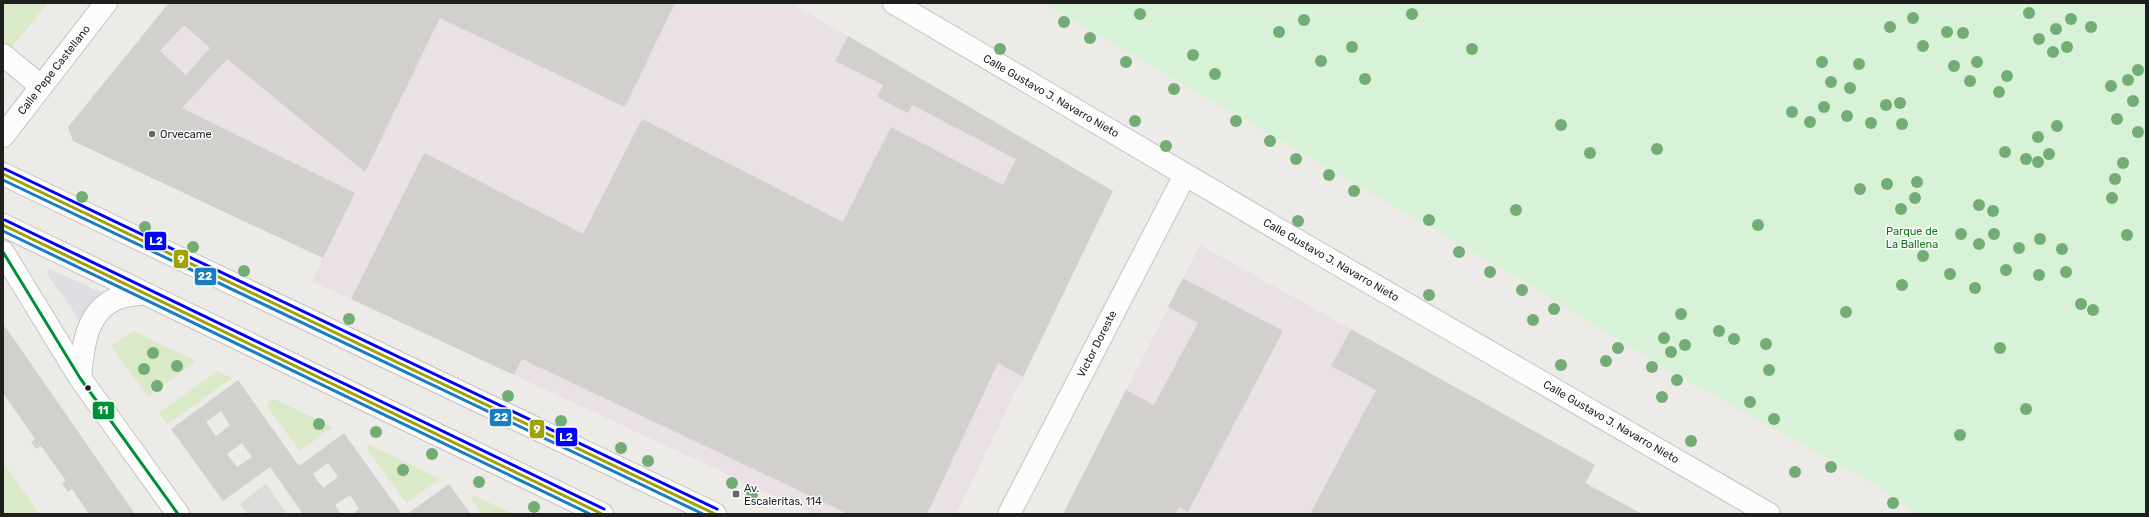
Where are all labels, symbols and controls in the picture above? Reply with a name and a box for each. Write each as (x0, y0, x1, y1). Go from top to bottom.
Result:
street label: Calle Pepe Castellano (15, 23, 93, 117)
street label: Calle Gustavo J. Navarro Nieto (981, 52, 1121, 140)
place label: Orvecame (160, 128, 212, 141)
marker: Orvecame (147, 129, 157, 139)
street label: Calle Gustavo J. Navarro Nieto (1261, 216, 1401, 304)
park label: Parque de La Ballena (1886, 225, 1938, 251)
line badge: L2 (144, 231, 167, 251)
text: L2 (149, 235, 163, 248)
line badge: 9 (173, 249, 189, 269)
text: 9 (177, 253, 185, 266)
line badge: 22 (194, 267, 217, 286)
text: 22 (198, 270, 212, 283)
street label: Victor Doreste (1075, 308, 1119, 380)
street label: Calle Gustavo J. Navarro Nieto (1541, 378, 1681, 466)
unlabelled marker (83, 383, 93, 393)
line badge: 11 (92, 401, 115, 420)
text: 11 (98, 404, 108, 417)
line badge: 22 (489, 408, 512, 427)
text: 22 (494, 411, 508, 424)
line badge: 9 (529, 419, 545, 439)
text: 9 (533, 423, 541, 436)
line badge: L2 (555, 427, 578, 447)
text: L2 (559, 431, 573, 444)
place label: Av. Escaleritas, 114 (744, 482, 822, 508)
marker: Av. Escaleritas, 114 (731, 489, 741, 499)

